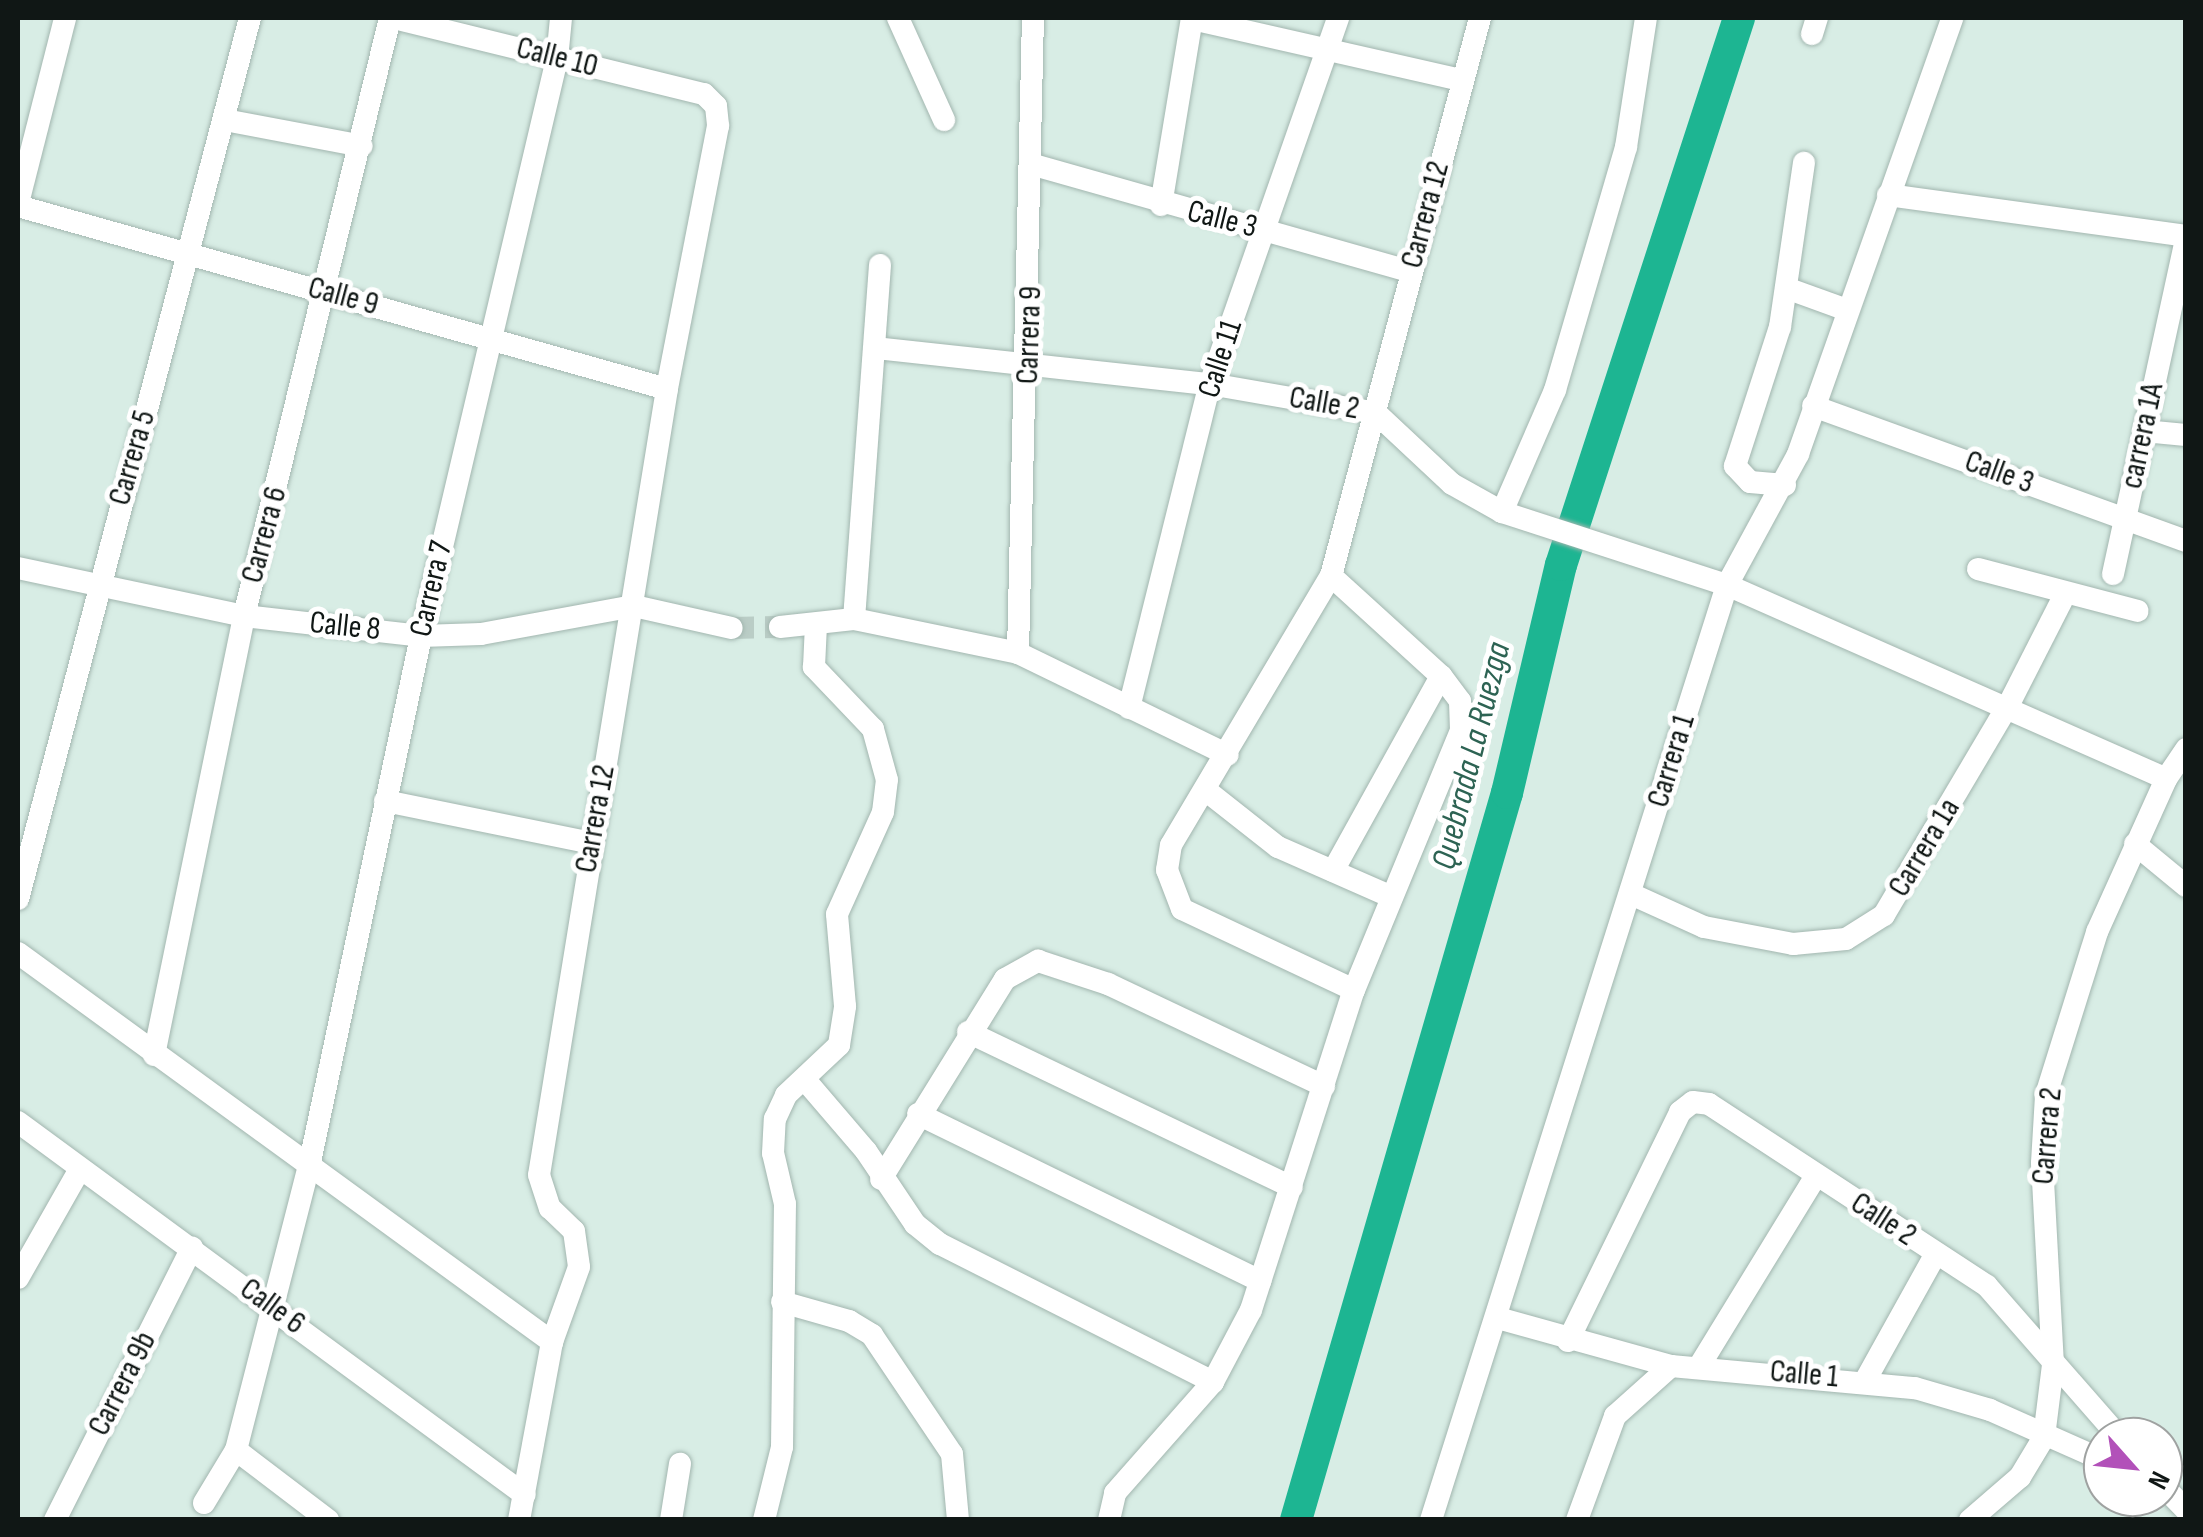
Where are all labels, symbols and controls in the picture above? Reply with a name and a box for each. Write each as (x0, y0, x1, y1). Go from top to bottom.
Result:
street label: Calle 10 (512, 29, 602, 87)
street label: Carrera 12 (1393, 157, 1459, 273)
street label: Calle 3 (1183, 193, 1261, 247)
street label: Calle 9 (304, 269, 382, 325)
street label: Carrera 9 (1009, 285, 1051, 385)
street label: Calle 11 (1190, 315, 1252, 403)
street label: Calle 2 (1286, 379, 1362, 429)
street label: carrera 1A (2113, 380, 2173, 492)
street label: Carrera 5 (101, 406, 165, 510)
street label: Calle 3 (1959, 443, 2039, 503)
street label: Carrera 6 (234, 483, 296, 587)
street label: Carrera 7 (402, 537, 462, 641)
street label: Calle 8 (308, 604, 382, 650)
water label: Quebrada La Ruezga (1423, 638, 1521, 874)
street label: Carrera 1 (1640, 710, 1704, 812)
street label: Carrera 12 (568, 762, 624, 876)
street label: Carrera 1a (1881, 792, 1969, 904)
street label: Carrera 2 (2025, 1086, 2071, 1186)
street label: Calle 2 (1843, 1185, 1923, 1255)
street label: Calle 6 (232, 1271, 312, 1343)
street label: Carrera 9b (81, 1326, 165, 1442)
street label: Calle 1 (1768, 1353, 1840, 1397)
north arrow (2083, 1417, 2183, 1517)
text: N (2140, 1466, 2176, 1494)

